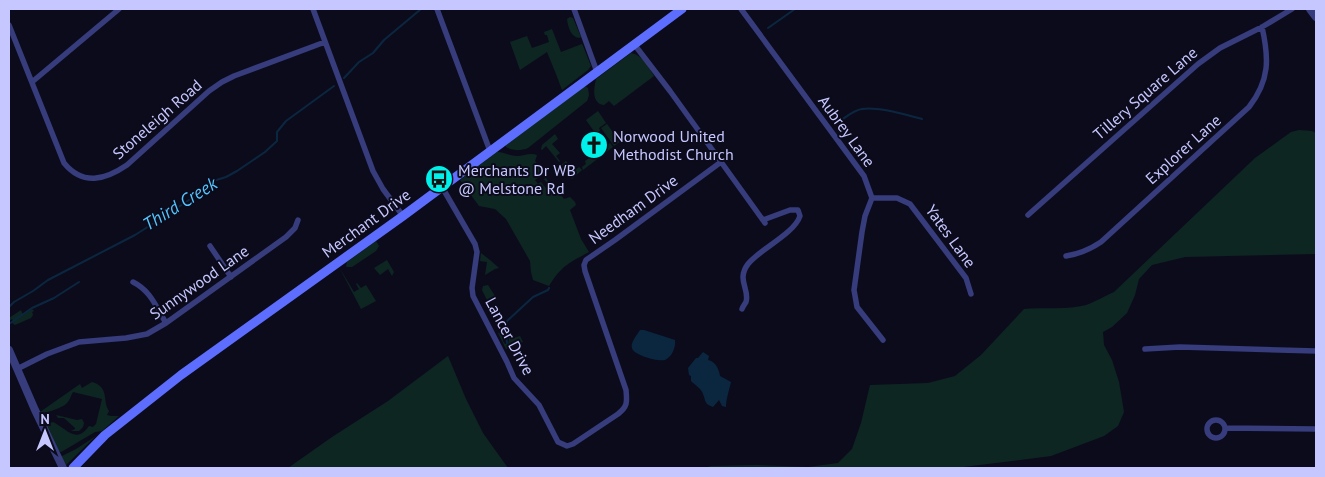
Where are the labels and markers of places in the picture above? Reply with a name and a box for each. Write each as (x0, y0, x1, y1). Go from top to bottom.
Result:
place label: Norwood United Methodist Church (613, 126, 734, 164)
church icon: Norwood United Methodist Church (579, 130, 609, 160)
place label: Merchants Dr WB @ Melstone Rd (458, 160, 576, 198)
bus stop icon: Merchants Dr WB @ Melstone Rd (424, 164, 454, 194)

